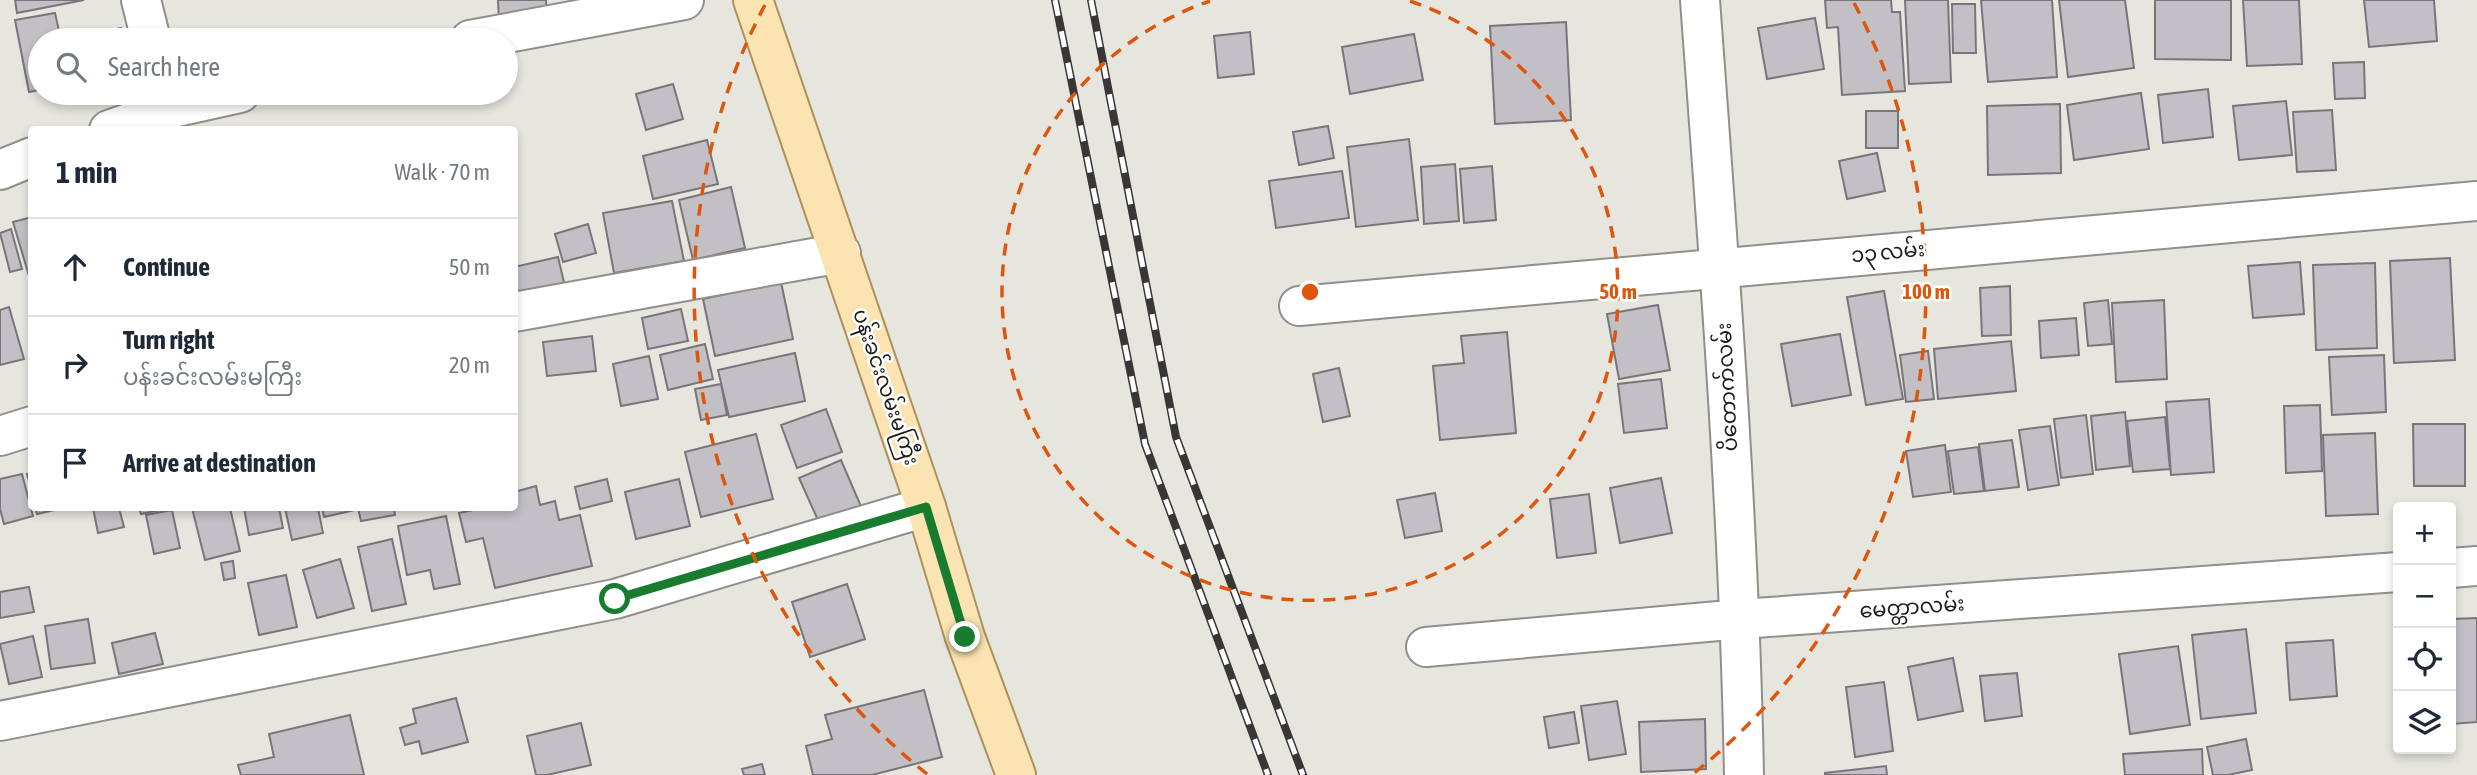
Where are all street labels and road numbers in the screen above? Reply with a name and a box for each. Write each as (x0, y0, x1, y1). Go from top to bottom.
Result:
street label: ၁၃ လမ်း (1850, 233, 1926, 272)
street label: ပန်းခင်းလမ်းမကြီး (843, 304, 928, 470)
street label: ပိတောက်လမ်း (1708, 322, 1741, 452)
street label: မေတ္တာလမ်း (1858, 587, 1966, 628)

